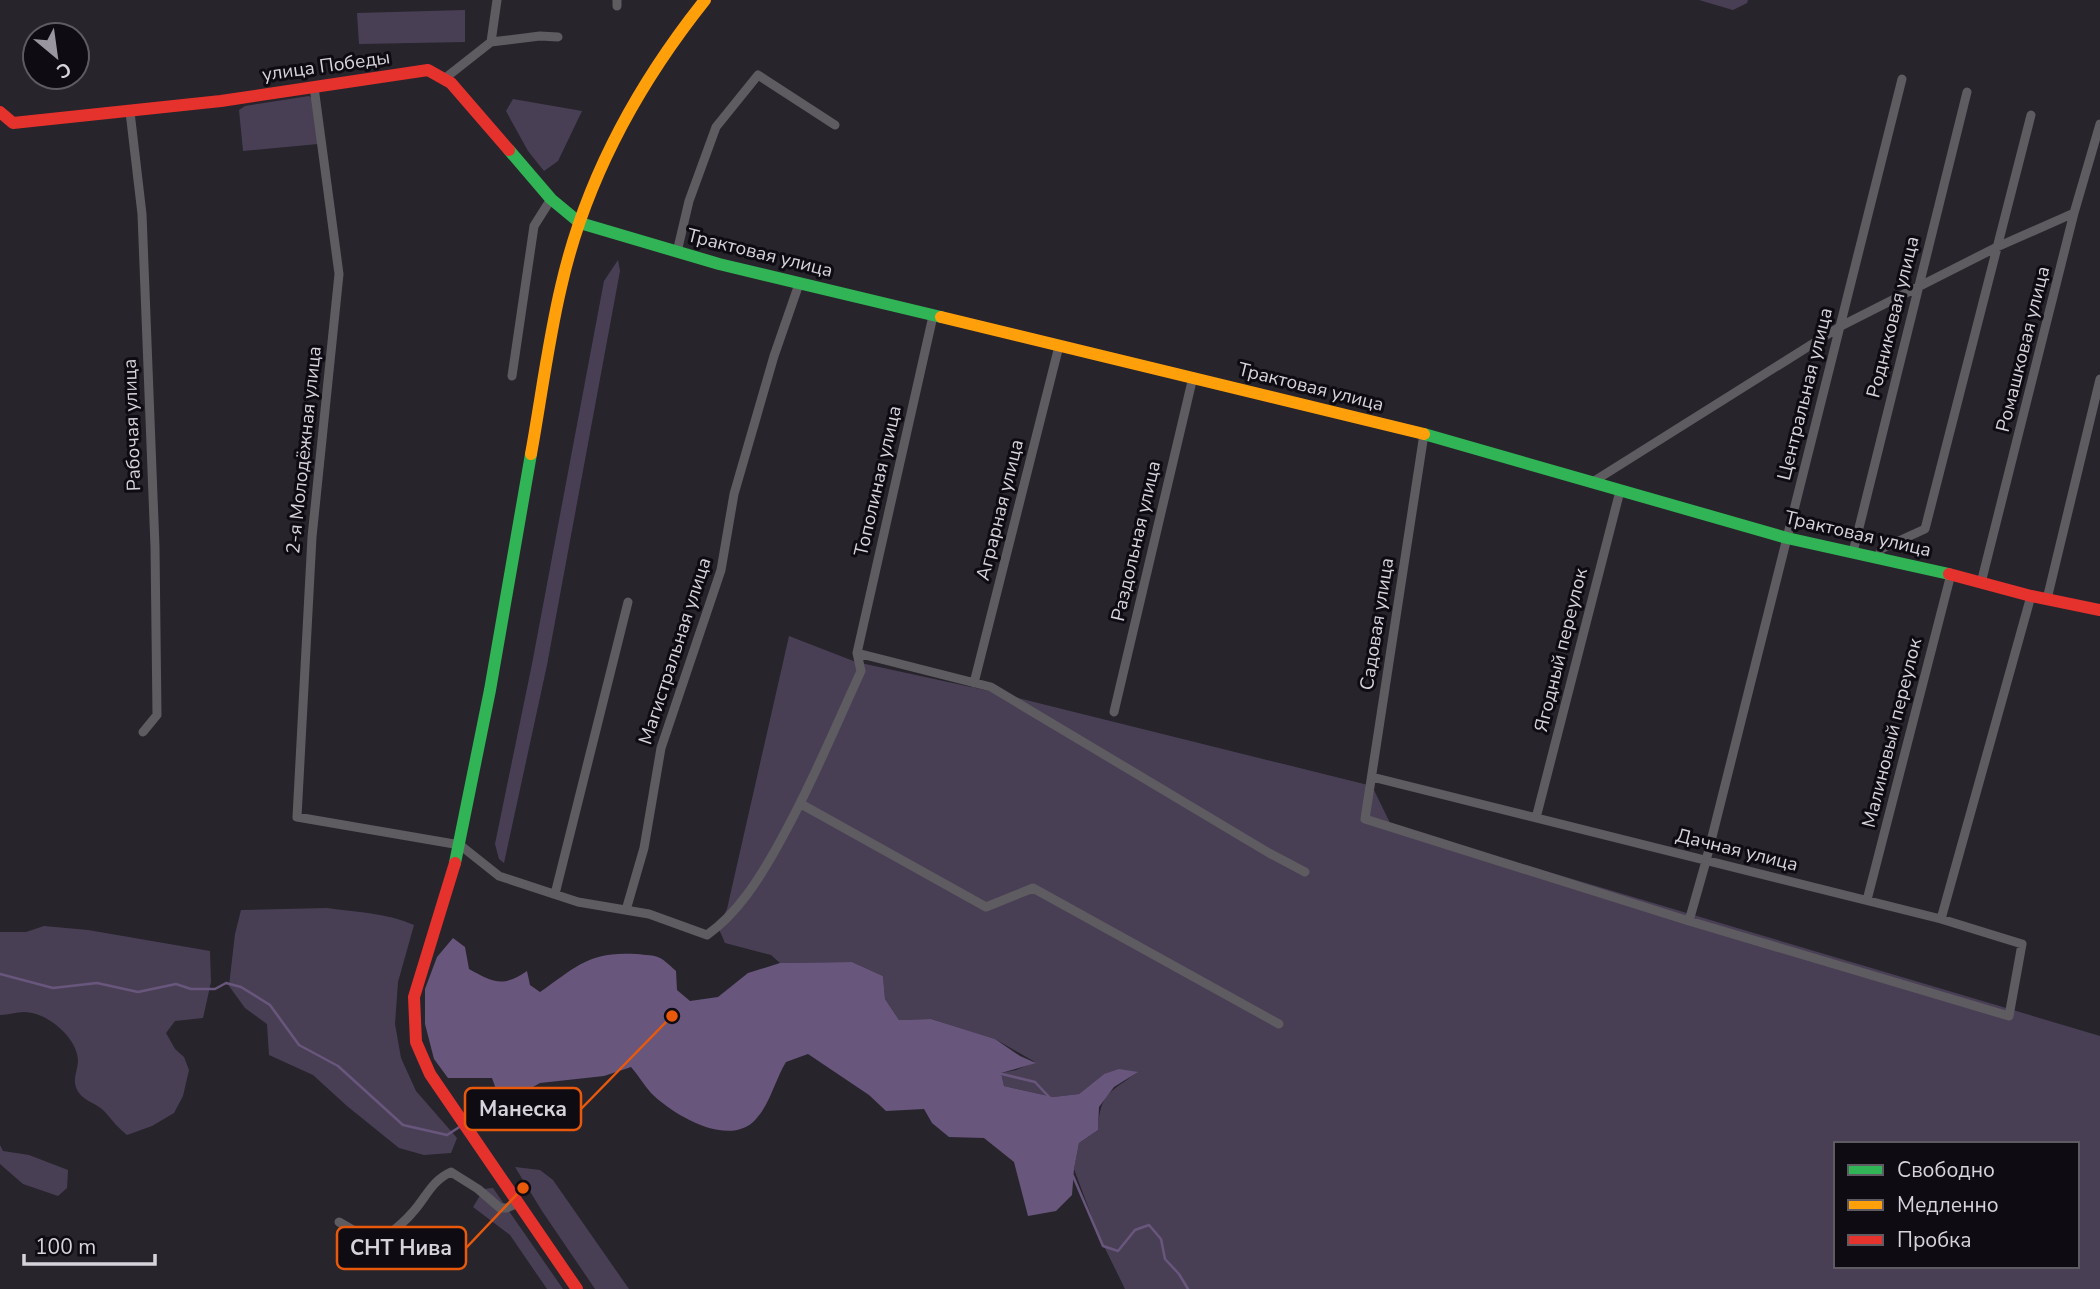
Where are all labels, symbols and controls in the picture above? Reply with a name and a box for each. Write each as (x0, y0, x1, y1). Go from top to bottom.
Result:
north arrow (21, 21, 91, 91)
street label: улица Победы (260, 44, 392, 88)
text: С (52, 55, 76, 85)
street label: Трактовая улица (684, 222, 836, 284)
street label: Родниковая улица (1860, 234, 1926, 400)
street label: Ромашковая улица (1990, 263, 2056, 435)
street label: Центральная улица (1771, 305, 1839, 483)
street label: 2-я Молодёжная улица (280, 345, 328, 555)
street label: Трактовая улица (1235, 356, 1387, 418)
street label: Рабочая улица (117, 358, 147, 492)
street label: Тополиная улица (848, 403, 908, 559)
street label: Аграрная улица (970, 437, 1030, 583)
street label: Раздольная улица (1105, 458, 1167, 624)
street label: Трактовая улица (1782, 505, 1934, 563)
street label: Магистральная улица (632, 554, 718, 748)
street label: Садовая улица (1354, 556, 1400, 692)
street label: Ягодный переулок (1528, 565, 1594, 735)
street label: Малиновый переулок (1856, 635, 1928, 831)
street label: Дачная улица (1673, 822, 1801, 878)
callout: Манеска (465, 1088, 581, 1130)
text: Манеска (479, 1095, 567, 1123)
legend (1834, 1142, 2079, 1268)
text: Свободно (1897, 1156, 1995, 1184)
text: Медленно (1897, 1191, 1999, 1219)
scale bar (24, 1222, 156, 1266)
text: Пробка (1897, 1226, 1971, 1254)
callout: СНТ Нива (337, 1227, 466, 1269)
text: 100 m (35, 1233, 96, 1261)
text: СНТ Нива (350, 1234, 452, 1262)

